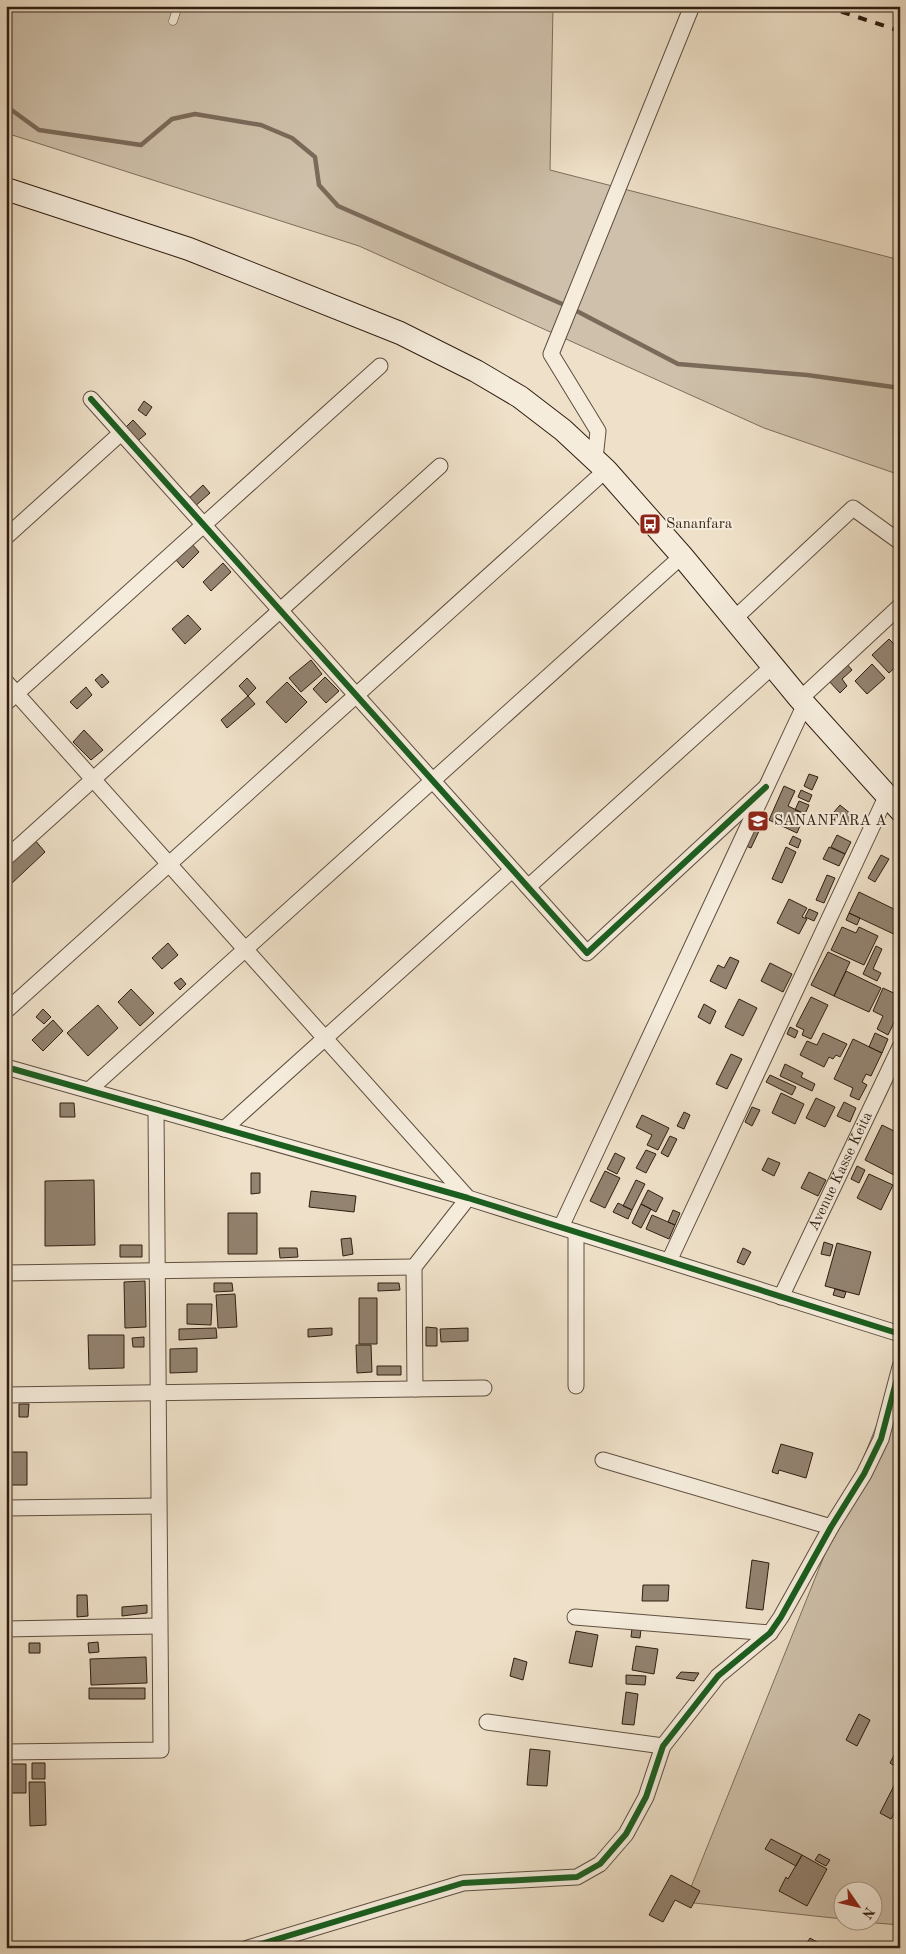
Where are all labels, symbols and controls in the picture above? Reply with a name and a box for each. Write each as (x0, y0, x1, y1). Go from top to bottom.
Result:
bus stop icon: Sananfara (638, 512, 662, 536)
place label: Sananfara (666, 517, 733, 532)
school or university icon: SANANFARA A (746, 809, 770, 833)
place label: SANANFARA A (774, 814, 887, 829)
street label: Avenue Kasse Keita (806, 1109, 876, 1233)
north arrow (834, 1882, 884, 1932)
text: N (859, 1904, 877, 1921)

